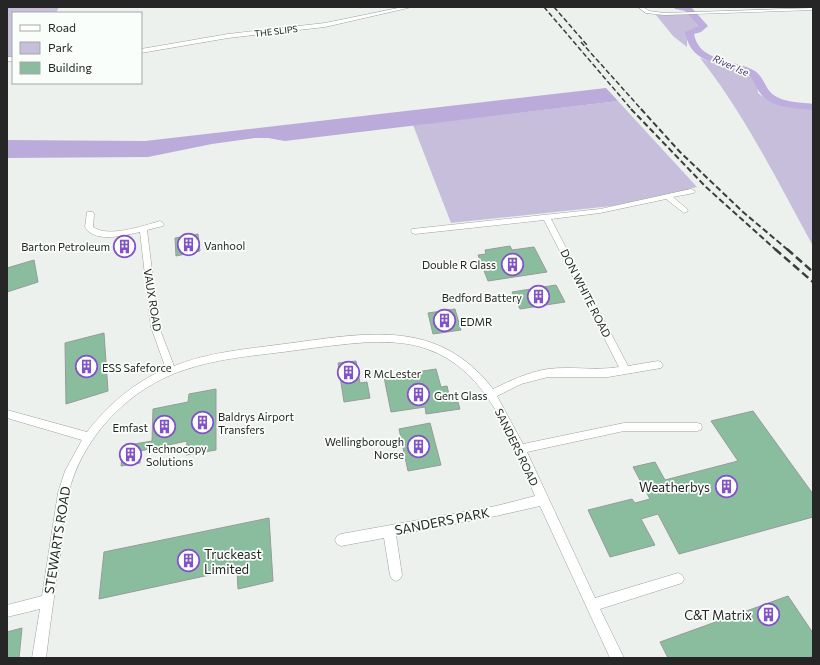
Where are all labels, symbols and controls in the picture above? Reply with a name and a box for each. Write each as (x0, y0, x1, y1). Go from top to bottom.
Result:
legend (12, 12, 142, 84)
text: Road (48, 20, 76, 34)
street label: THE SLIPS (254, 23, 298, 39)
text: Park (48, 40, 74, 54)
water label: River Ise (711, 52, 752, 79)
text: Building (48, 60, 92, 74)
building icon: Vanhool (175, 232, 201, 258)
building icon: Barton Petroleum (112, 233, 138, 259)
place label: Vanhool (204, 239, 245, 252)
place label: Barton Petroleum (21, 240, 110, 253)
street label: DON WHITE ROAD (558, 247, 614, 339)
building icon: Double R Glass (499, 251, 525, 277)
place label: Double R Glass (422, 258, 496, 271)
street label: VAUX ROAD (142, 268, 164, 332)
building icon: Bedford Battery (525, 284, 551, 310)
place label: Bedford Battery (442, 291, 522, 304)
building icon: EDMR (431, 308, 457, 334)
place label: EDMR (460, 315, 493, 328)
building icon: ESS Safeforce (73, 354, 99, 380)
building icon: R McLester (336, 360, 362, 386)
place label: ESS Safeforce (102, 361, 172, 374)
place label: R McLester (364, 367, 422, 380)
building icon: Gent Glass (405, 382, 431, 408)
place label: Gent Glass (434, 389, 487, 402)
street label: SANDERS ROAD (493, 406, 541, 488)
building icon: Baldrys Airport Transfers (189, 409, 215, 435)
place label: Baldrys Airport Transfers (218, 410, 294, 436)
building icon: Emfast (151, 414, 177, 440)
place label: Emfast (112, 421, 148, 434)
building icon: Wellingborough Norse (406, 434, 432, 460)
place label: Wellingborough Norse (325, 435, 404, 461)
building icon: Technocopy Solutions (118, 441, 144, 467)
place label: Technocopy Solutions (146, 442, 207, 468)
building icon: Weatherbys (713, 474, 739, 500)
place label: Weatherbys (639, 479, 710, 495)
street label: STEWARTS ROAD (41, 485, 73, 595)
street label: SANDERS PARK (393, 504, 491, 538)
place label: Truckeast Limited (204, 546, 262, 577)
building icon: Truckeast Limited (175, 548, 201, 574)
building icon: C&T Matrix (755, 602, 781, 628)
place label: C&T Matrix (684, 607, 752, 623)

